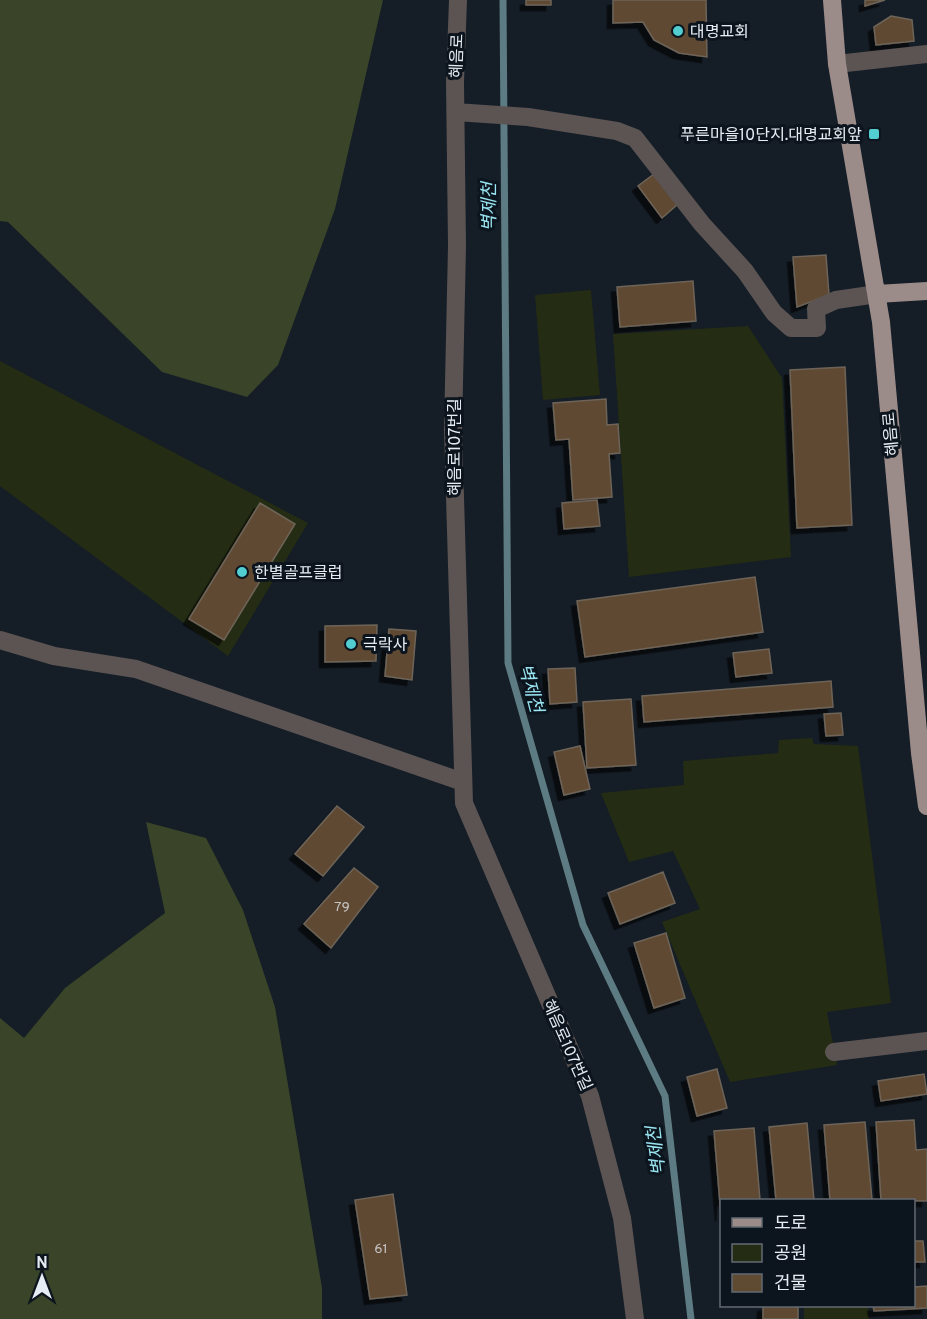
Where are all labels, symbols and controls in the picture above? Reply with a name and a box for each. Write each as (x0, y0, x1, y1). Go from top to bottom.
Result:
place label: 대명교회 (690, 23, 749, 43)
marker: 대명교회 (671, 24, 685, 38)
street label: 혜음로 (447, 33, 469, 78)
place label: 푸른마을10단지.대명교회앞 (680, 126, 862, 146)
marker: 푸른마을10단지.대명교회앞 (867, 127, 881, 141)
water label: 벽제천 (479, 180, 502, 232)
street label: 혜음로107번길 (446, 398, 466, 496)
street label: 혜음로 (880, 411, 904, 457)
place label: 한별골프클럽 (254, 564, 342, 584)
marker: 한별골프클럽 (235, 565, 249, 579)
place label: 극락사 (363, 636, 407, 656)
marker: 극락사 (344, 637, 358, 651)
water label: 벽제천 (512, 661, 548, 718)
house number: 79 (334, 899, 350, 916)
street label: 혜음로107번길 (537, 997, 595, 1095)
water label: 벽제천 (643, 1122, 672, 1177)
legend (720, 1199, 915, 1307)
text: 도로 (774, 1213, 807, 1236)
house number: 61 (374, 1241, 388, 1258)
text: 공원 (774, 1243, 807, 1266)
north arrow (12, 1247, 72, 1307)
text: N (36, 1254, 48, 1274)
text: 건물 (774, 1273, 807, 1296)

